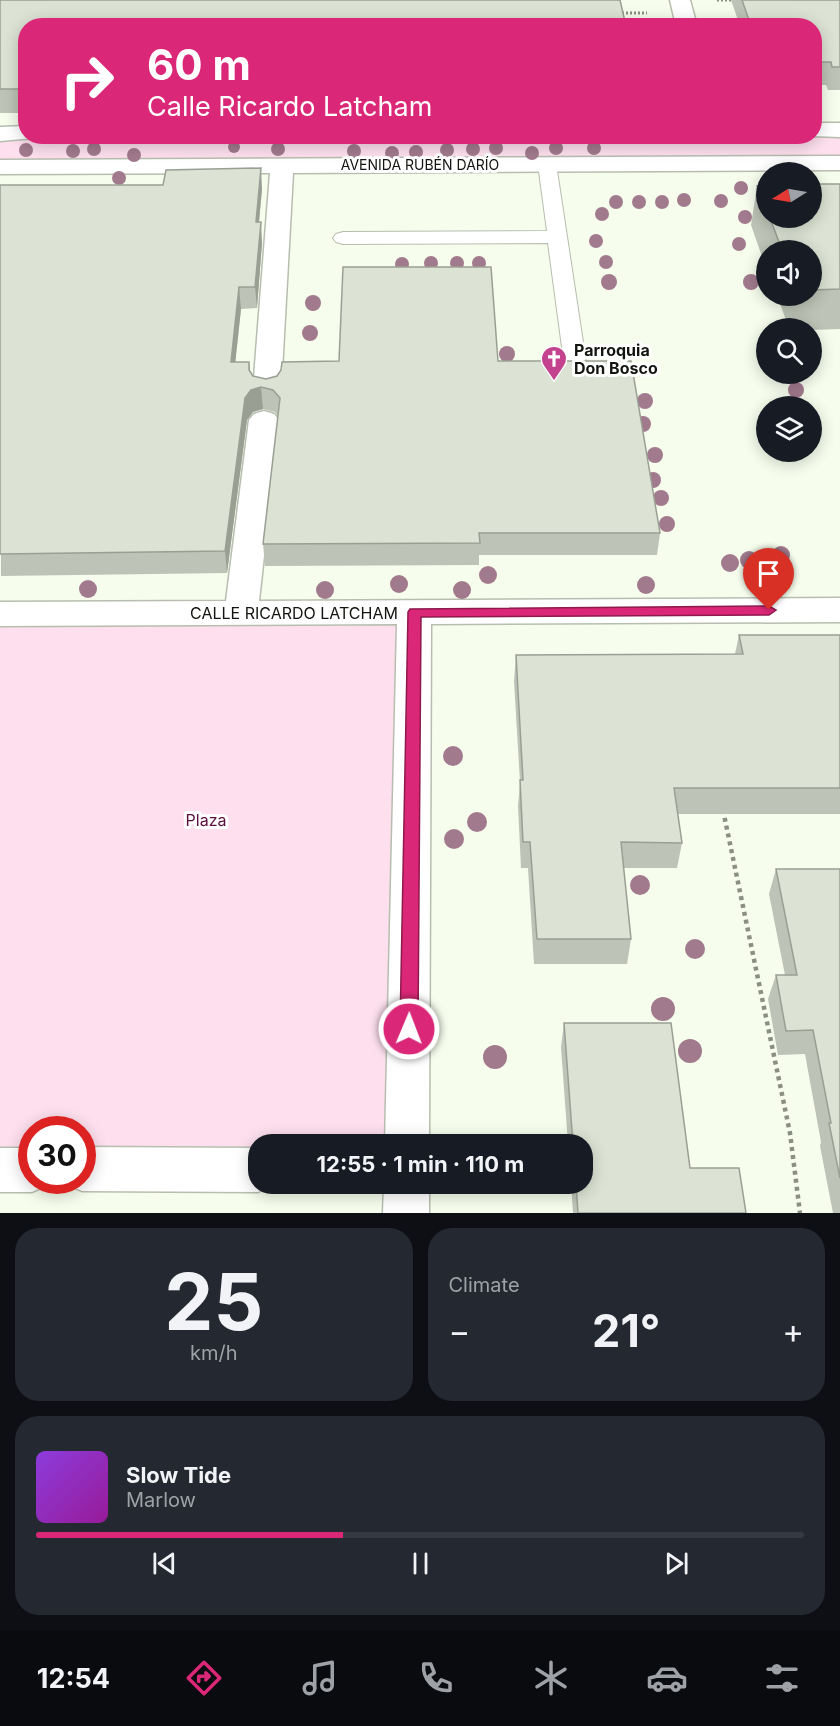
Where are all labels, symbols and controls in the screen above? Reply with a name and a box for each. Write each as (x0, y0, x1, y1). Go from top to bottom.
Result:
text: 60 m (147, 39, 251, 90)
icon: right (48, 42, 126, 120)
text: Calle Ricardo Latcham (147, 90, 432, 123)
street label: AVENIDA RUBÉN DARÍO (341, 156, 499, 173)
north arrow (756, 162, 822, 228)
map controls (756, 162, 822, 462)
button: sound (756, 240, 822, 306)
button: search (756, 318, 822, 384)
place label: Parroquia Don Bosco (574, 340, 658, 378)
church icon: Parroquia Don Bosco (539, 344, 569, 382)
button: layers (756, 396, 822, 462)
pin (743, 548, 794, 610)
icon: arrive (752, 557, 785, 590)
street label: CALLE RICARDO LATCHAM (190, 603, 398, 623)
park label: Plaza (186, 810, 226, 830)
position arrow (377, 997, 441, 1061)
speed limit sign: 30 (18, 1116, 96, 1194)
text: 12:55 · 1 min · 110 m (317, 1151, 524, 1177)
text: 25 (164, 1254, 263, 1349)
text: Climate (449, 1273, 520, 1297)
text: 21° (592, 1303, 660, 1358)
text: − (449, 1311, 470, 1351)
text: + (782, 1311, 804, 1351)
text: km/h (190, 1341, 238, 1365)
text: Slow Tide (126, 1462, 231, 1488)
text: Marlow (126, 1488, 196, 1512)
icon: previous (148, 1547, 181, 1580)
icon: pause (404, 1547, 437, 1580)
icon: next (660, 1547, 693, 1580)
icon: directions (183, 1657, 225, 1699)
icon: music (299, 1657, 341, 1699)
icon: phone (415, 1657, 457, 1699)
icon: climate (530, 1657, 572, 1699)
icon: car (646, 1657, 688, 1699)
icon: filters (761, 1657, 803, 1699)
text: 12:54 (37, 1662, 110, 1695)

